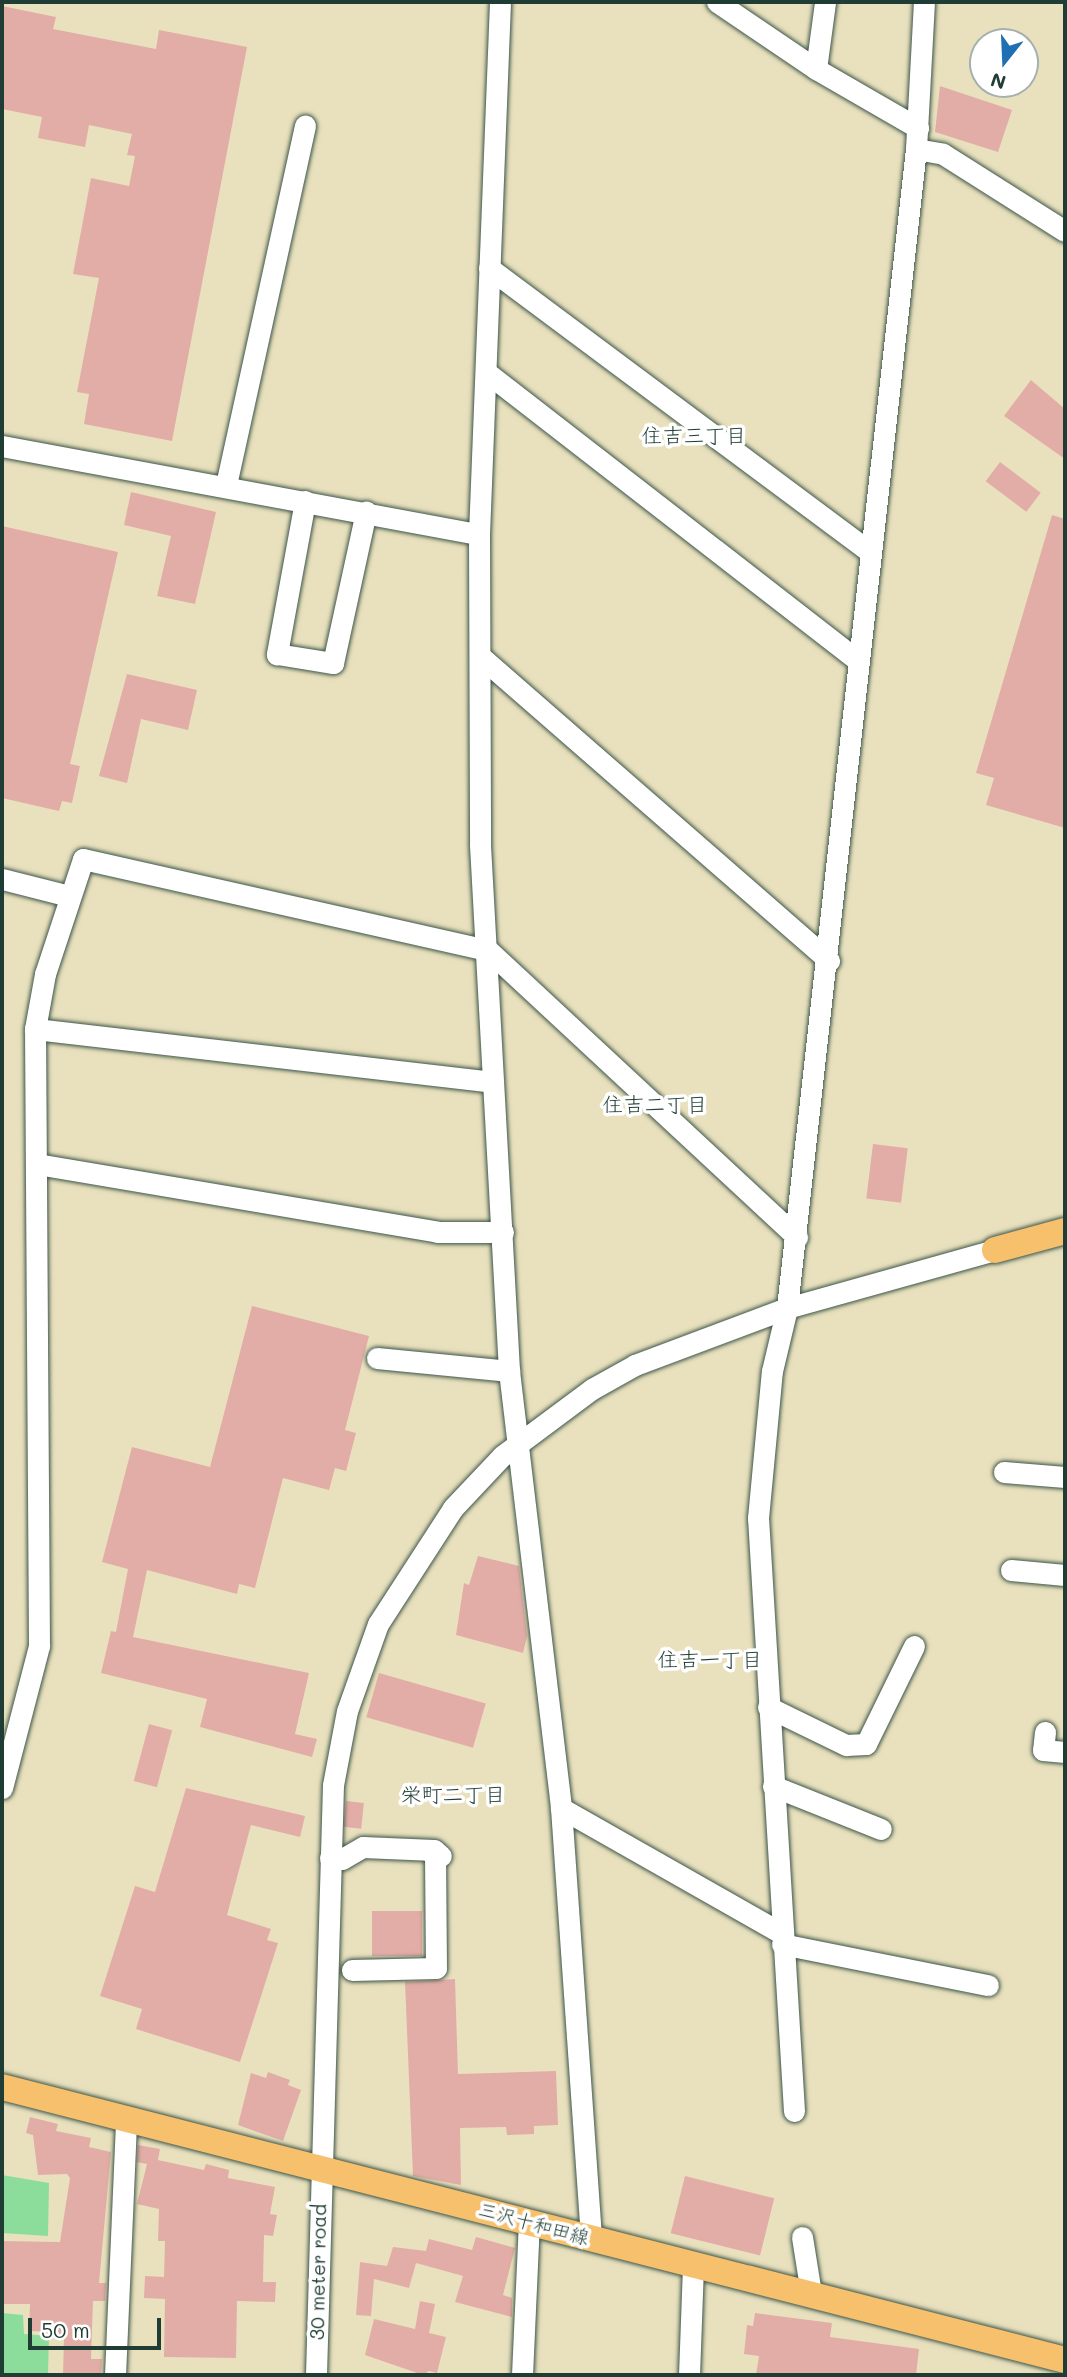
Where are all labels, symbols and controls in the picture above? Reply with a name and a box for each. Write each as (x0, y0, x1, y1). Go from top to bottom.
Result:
north arrow (969, 28, 1039, 98)
text: N (987, 67, 1009, 96)
district label: 住吉三丁目 (642, 422, 746, 448)
district label: 住吉二丁目 (603, 1091, 707, 1117)
district label: 住吉一丁目 (658, 1646, 762, 1672)
district label: 栄町二丁目 (401, 1781, 505, 1807)
street label: 三沢十和田線 (476, 2197, 592, 2249)
street label: 30 meter road (305, 2204, 331, 2340)
scale bar (32, 2304, 164, 2348)
text: 50 m (41, 2316, 90, 2343)

